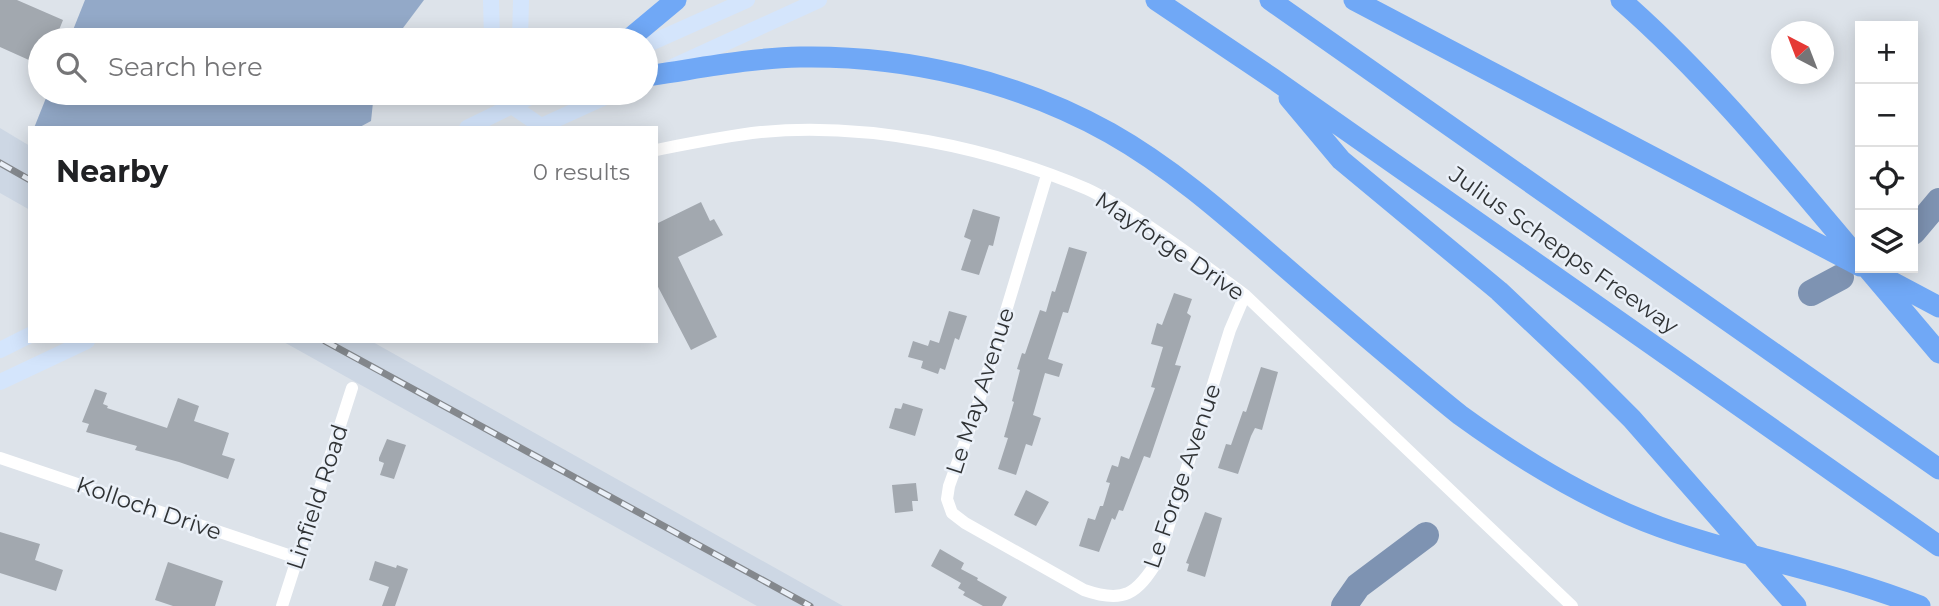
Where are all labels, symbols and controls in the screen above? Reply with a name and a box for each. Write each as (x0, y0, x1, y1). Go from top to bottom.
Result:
north arrow (1771, 21, 1834, 84)
map controls (1855, 21, 1918, 273)
button: + (1855, 21, 1918, 84)
search box (28, 28, 658, 105)
icon: search (52, 48, 90, 86)
text: Search here (108, 51, 263, 83)
button: − (1855, 84, 1918, 147)
button: locate (1855, 147, 1918, 210)
text: Nearby (56, 153, 168, 190)
text: 0 results (533, 158, 630, 186)
street label: Julius Schepps Freeway (1443, 160, 1684, 340)
street label: Mayforge Drive (1090, 186, 1250, 306)
button: layers (1855, 210, 1918, 273)
street label: Le May Avenue (940, 304, 1020, 478)
street label: Le Forge Avenue (1137, 380, 1227, 572)
street label: Linfield Road (280, 421, 354, 573)
street label: Kolloch Drive (73, 470, 225, 546)

